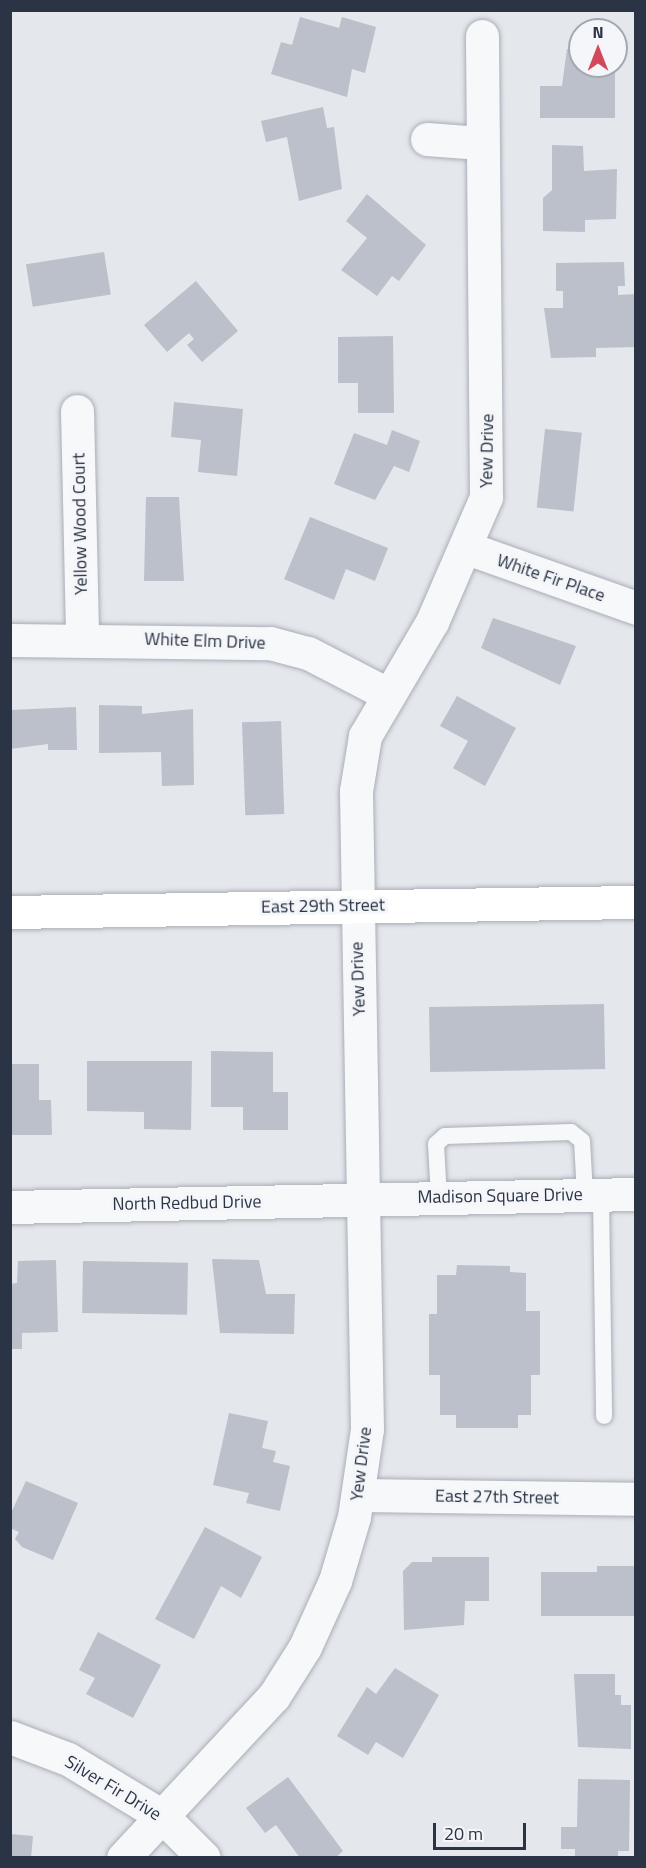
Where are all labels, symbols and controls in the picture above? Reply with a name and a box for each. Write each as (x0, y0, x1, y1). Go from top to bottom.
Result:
north arrow (568, 18, 628, 78)
text: N (592, 20, 604, 44)
street label: Yew Drive (476, 414, 498, 488)
street label: Yellow Wood Court (68, 453, 92, 595)
street label: White Fir Place (494, 549, 608, 607)
street label: White Elm Drive (144, 628, 266, 654)
street label: East 29th Street (261, 894, 385, 918)
street label: Yew Drive (346, 941, 370, 1017)
street label: Madison Square Drive (417, 1184, 583, 1208)
street label: North Redbud Drive (112, 1191, 262, 1215)
street label: Yew Drive (346, 1426, 376, 1502)
street label: East 27th Street (435, 1485, 559, 1509)
street label: Silver Fir Drive (61, 1751, 165, 1825)
scale bar (436, 1811, 529, 1849)
text: 20 m (444, 1820, 483, 1847)

